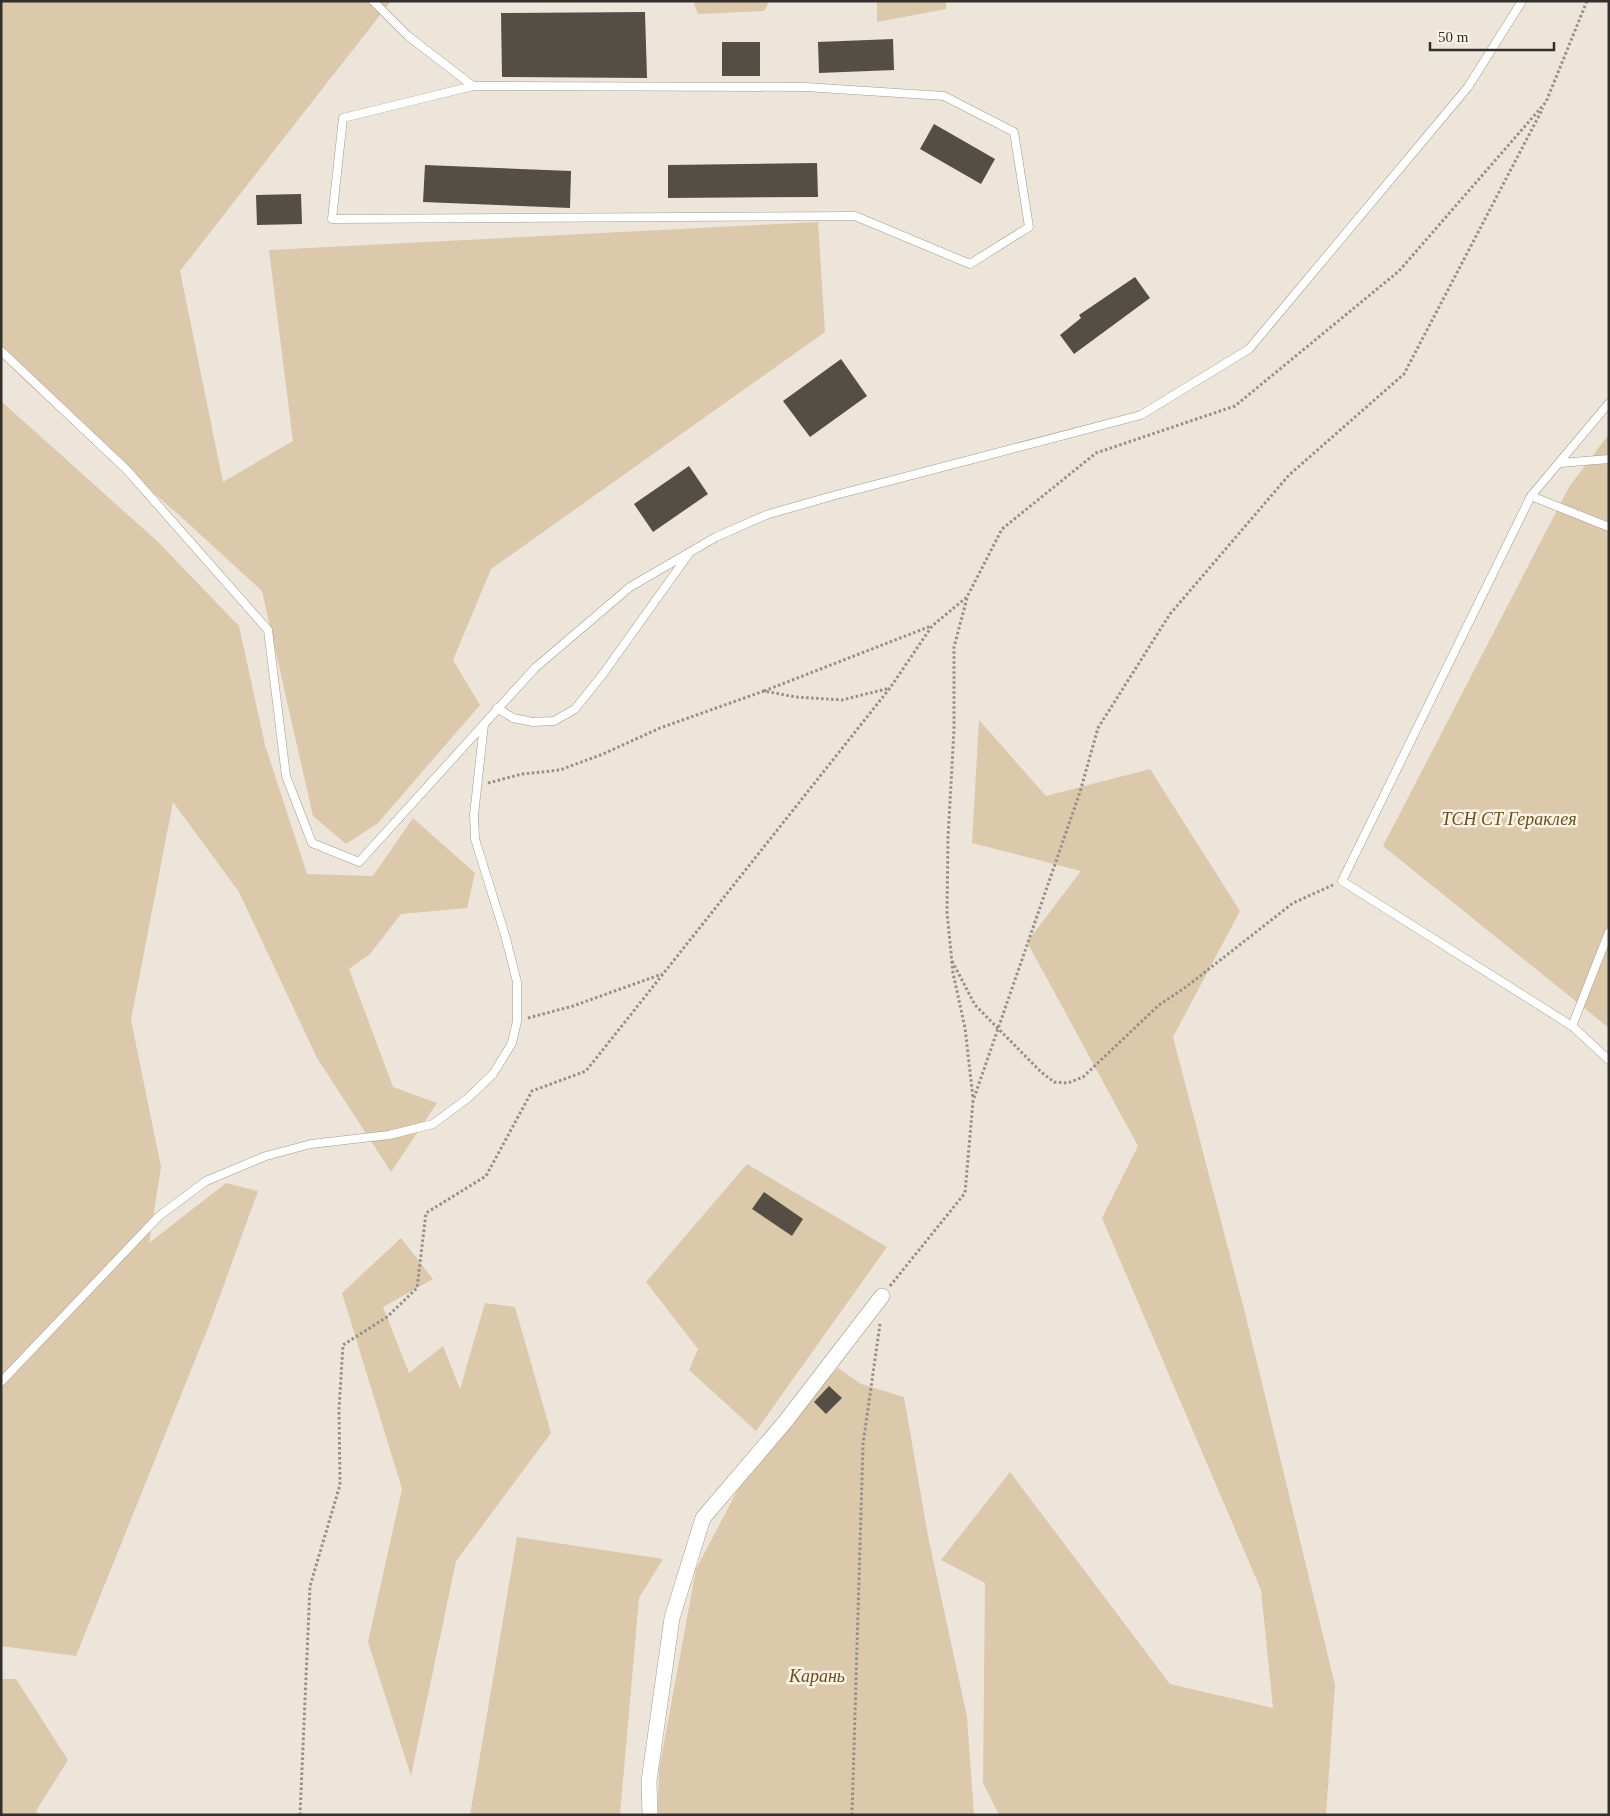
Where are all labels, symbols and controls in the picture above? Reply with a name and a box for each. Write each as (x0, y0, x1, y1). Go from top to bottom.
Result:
scale bar (1430, 20, 1554, 52)
text: 50 m (1438, 29, 1469, 45)
park label: ТСН СТ Гераклея (1441, 809, 1577, 829)
park label: Карань (788, 1666, 845, 1686)

